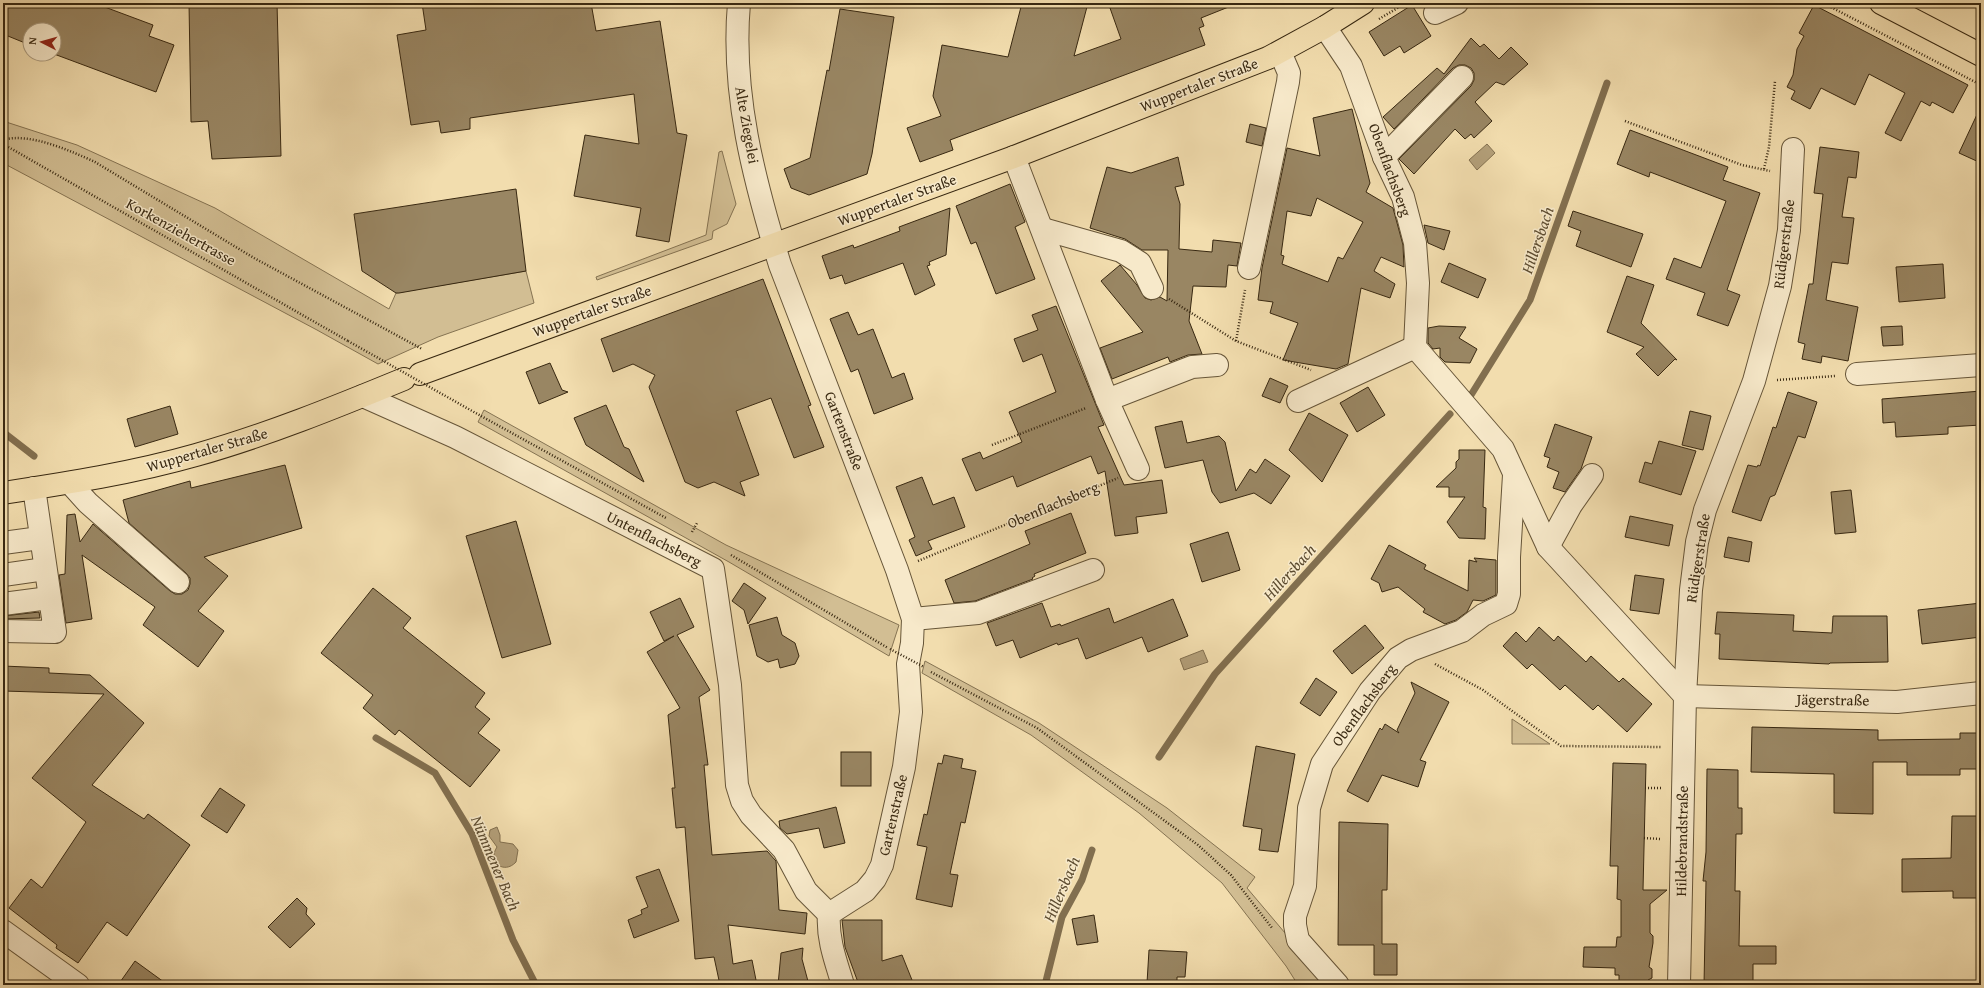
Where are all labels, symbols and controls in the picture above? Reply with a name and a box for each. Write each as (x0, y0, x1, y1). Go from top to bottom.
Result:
north arrow (22, 22, 62, 62)
text: N (24, 36, 40, 45)
street label: Wuppertaler Straße (1137, 52, 1261, 117)
street label: Alte Ziegelei (730, 85, 765, 165)
street label: Obenflachsberg (1364, 120, 1417, 220)
street label: Wuppertaler Straße (835, 168, 959, 231)
street label: Korkenziehertrasse (123, 193, 240, 270)
street label: Rüdigerstraße (1768, 198, 1799, 290)
water label: Hillersbach (1514, 203, 1560, 278)
street label: Wuppertaler Straße (530, 279, 654, 342)
street label: Gartenstraße (820, 388, 869, 473)
street label: Wuppertaler Straße (144, 422, 270, 477)
street label: Obenflachsberg (1004, 476, 1102, 533)
street label: Untenflachsberg (603, 505, 706, 572)
street label: Rüdigerstraße (1680, 512, 1715, 604)
water label: Hillersbach (1256, 538, 1321, 606)
street label: Obenflachsberg (1326, 659, 1401, 750)
street label: Jägerstraße (1794, 688, 1870, 711)
street label: Gartenstraße (873, 772, 912, 858)
street label: Hildebrandstraße (1670, 785, 1693, 897)
water label: Nümmener Bach (465, 811, 527, 914)
water label: Hillersbach (1036, 852, 1086, 926)

